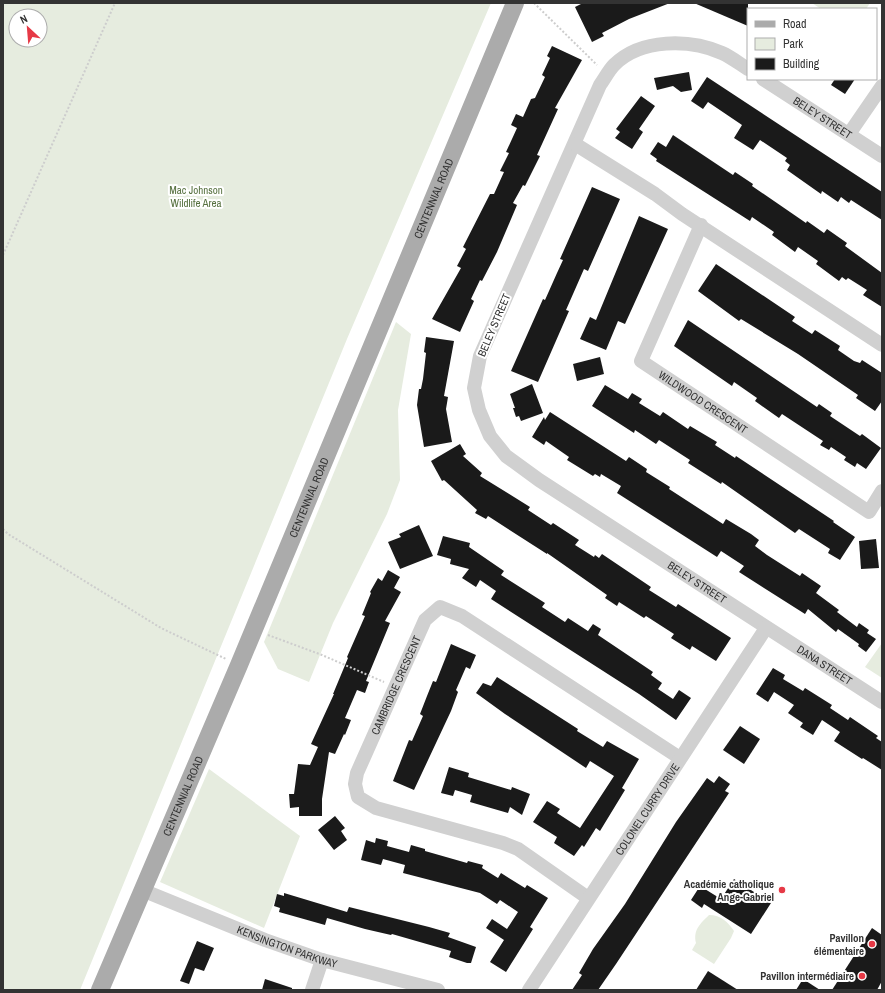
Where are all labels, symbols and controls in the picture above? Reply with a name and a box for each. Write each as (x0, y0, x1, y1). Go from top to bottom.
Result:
north arrow (8, 8, 48, 48)
legend (747, 8, 877, 80)
text: N (18, 11, 30, 27)
text: Road (783, 16, 807, 32)
text: Park (783, 36, 803, 52)
text: Building (783, 56, 820, 72)
street label: BELEY STREET (791, 93, 855, 142)
street label: CENTENNIAL ROAD (411, 156, 456, 241)
park label: Mac Johnson Wildlife Area (169, 183, 223, 210)
street label: BELEY STREET (474, 291, 514, 359)
street label: WILDWOOD CRESCENT (656, 368, 751, 437)
street label: CENTENNIAL ROAD (286, 455, 332, 540)
street label: BELEY STREET (665, 558, 729, 607)
street label: CAMBRIDGE CRESCENT (368, 633, 424, 737)
street label: DANA STREET (794, 642, 855, 688)
street label: CENTENNIAL ROAD (160, 754, 206, 838)
street label: COLONEL CURRY DRIVE (612, 761, 683, 858)
place label: Académie catholique Ange-Gabriel (684, 877, 774, 904)
marker: Académie catholique Ange-Gabriel (777, 885, 787, 895)
street label: KENSINGTON PARKWAY (235, 922, 339, 971)
place label: Pavillon élémentaire (814, 931, 864, 958)
marker: Pavillon élémentaire (867, 939, 877, 949)
place label: Pavillon intermédiaire (760, 969, 854, 983)
marker: Pavillon intermédiaire (857, 971, 867, 981)

